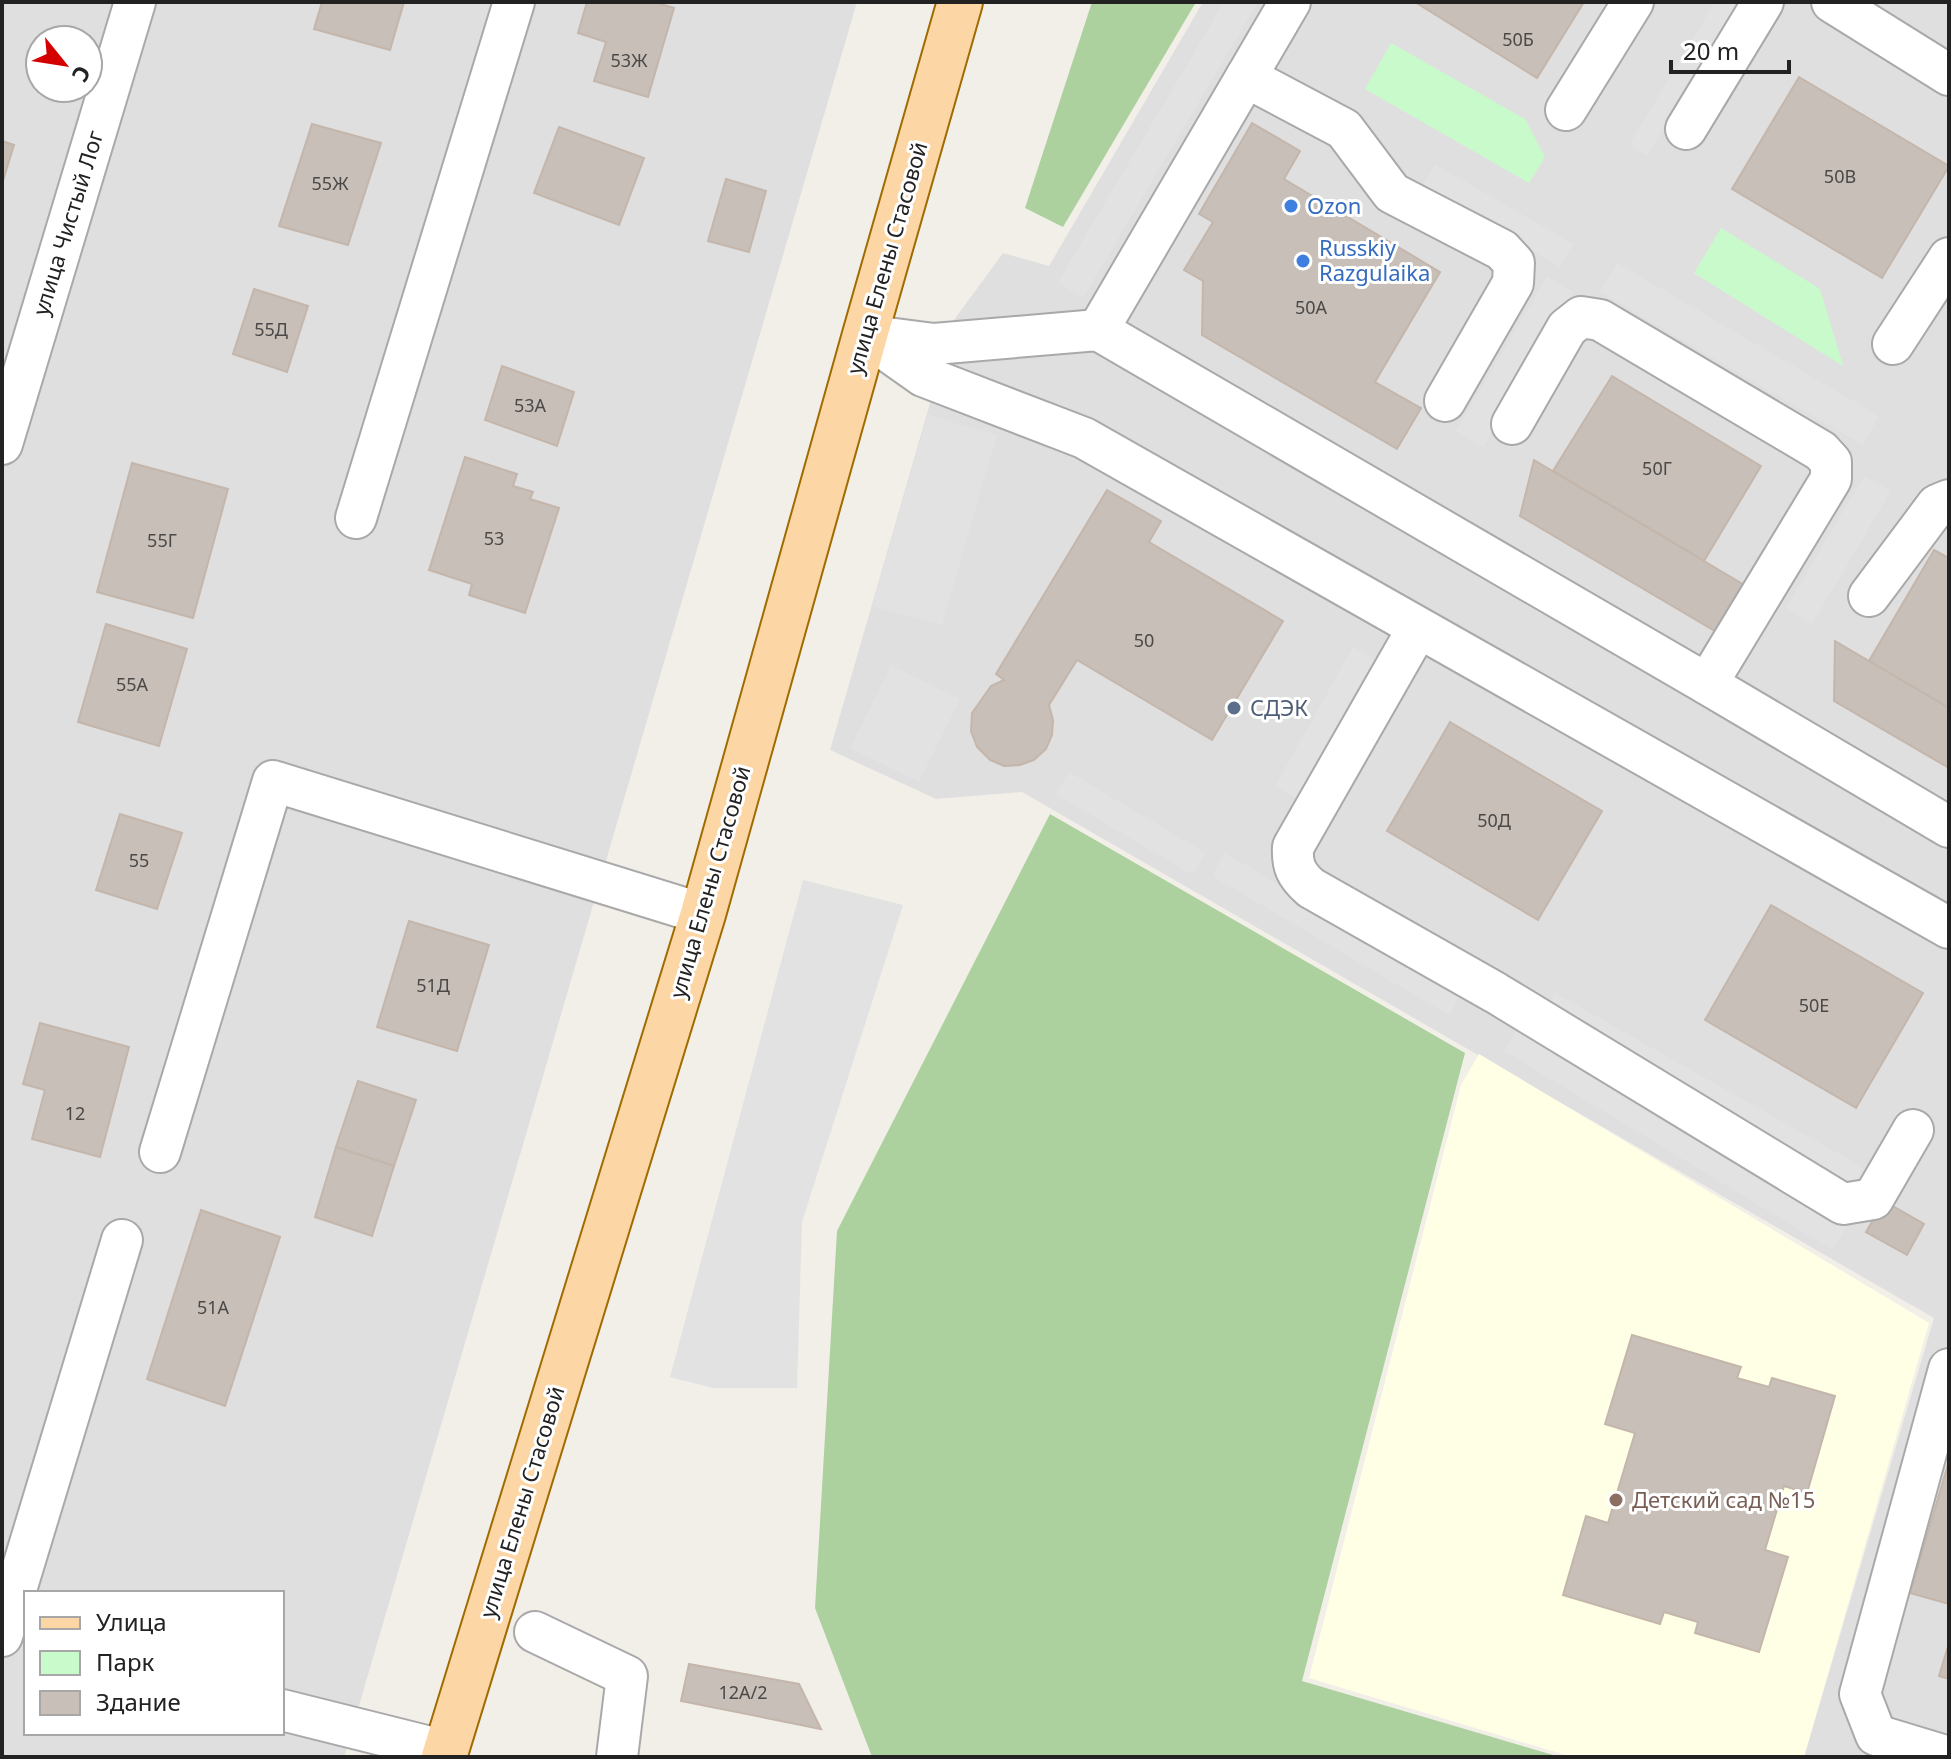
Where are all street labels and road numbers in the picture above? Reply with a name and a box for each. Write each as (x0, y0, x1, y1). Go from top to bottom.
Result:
street label: улица Чистый Лог (25, 126, 110, 319)
street label: улица Елены Стасовой (838, 138, 934, 378)
street label: улица Елены Стасовой (661, 762, 757, 1002)
street label: улица Елены Стасовой (472, 1382, 571, 1621)

